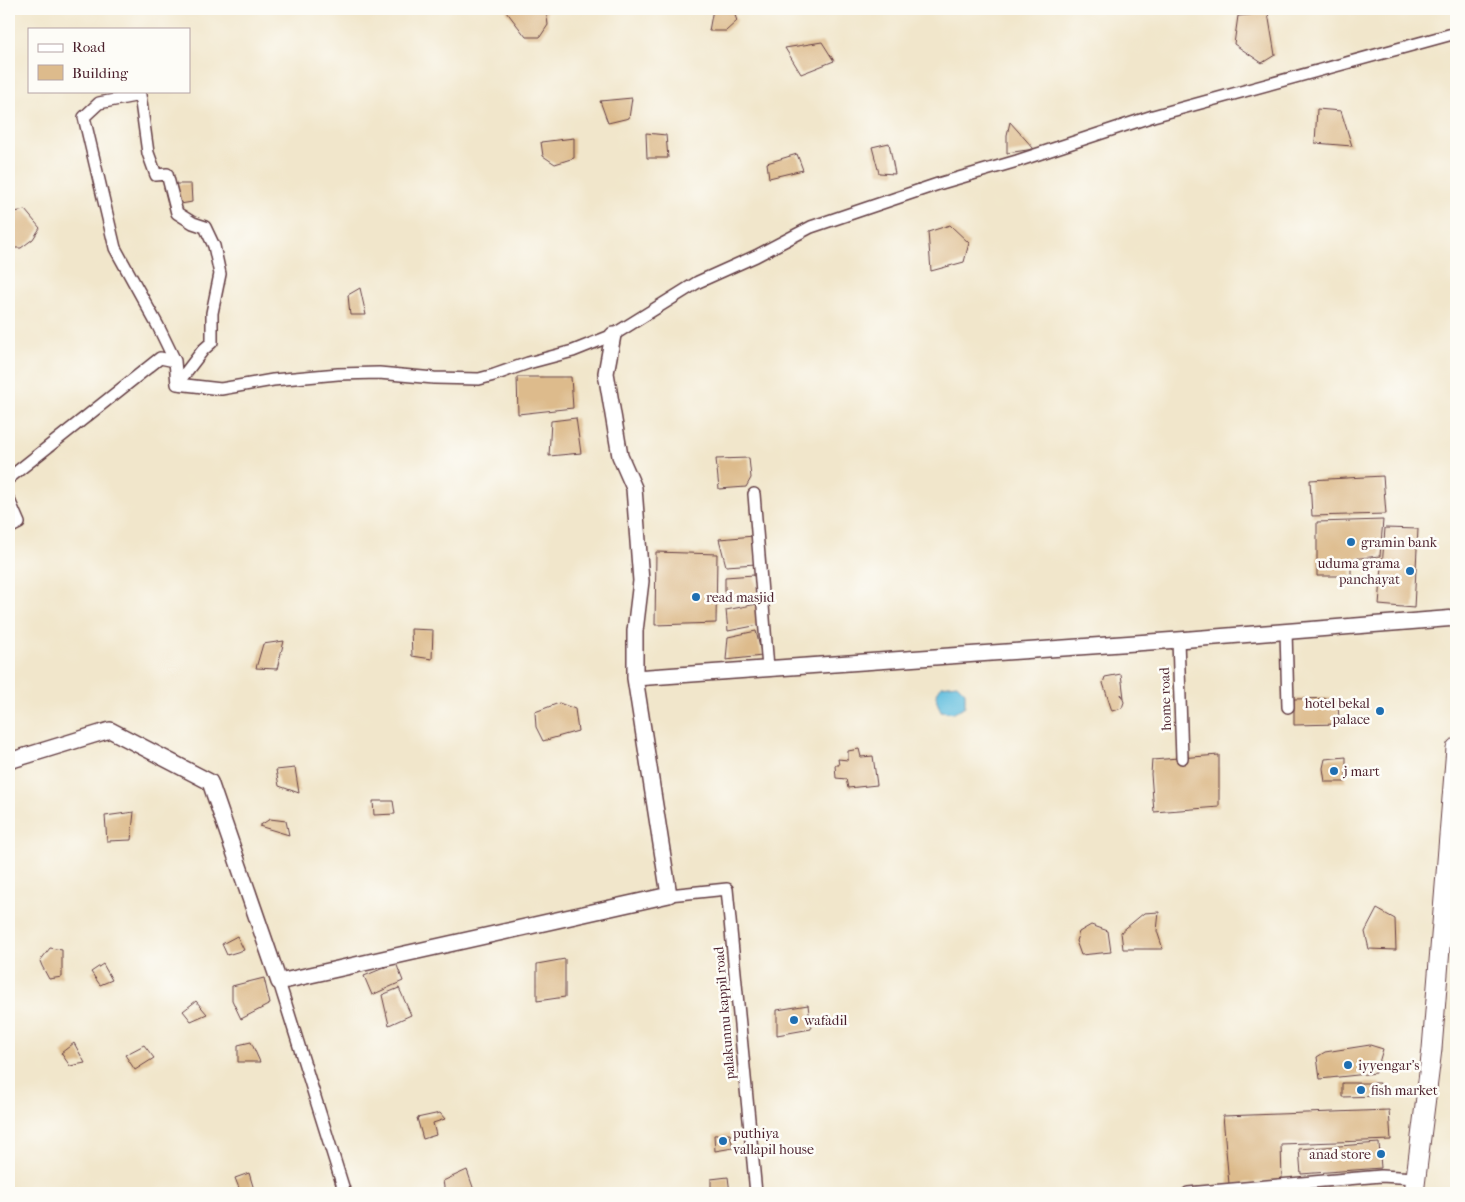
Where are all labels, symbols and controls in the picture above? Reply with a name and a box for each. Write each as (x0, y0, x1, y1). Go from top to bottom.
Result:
legend (28, 28, 190, 92)
text: Road (72, 38, 106, 56)
text: Building (72, 64, 129, 82)
place label: gramin bank (1361, 534, 1438, 551)
marker: gramin bank (1345, 536, 1357, 548)
place label: uduma grama panchayat (1316, 555, 1401, 588)
marker: uduma grama panchayat (1404, 565, 1416, 577)
place label: read masjid (706, 589, 775, 606)
marker: read masjid (690, 591, 702, 603)
street label: home road (1156, 667, 1175, 731)
place label: hotel bekal palace (1305, 695, 1370, 728)
marker: hotel bekal palace (1374, 705, 1386, 717)
place label: j mart (1342, 763, 1380, 780)
marker: j mart (1328, 765, 1340, 777)
street label: palakunnu kappil road (710, 945, 739, 1081)
place label: wafadil (803, 1012, 848, 1029)
marker: wafadil (788, 1014, 800, 1026)
place label: iyyengar's (1358, 1057, 1420, 1074)
marker: iyyengar's (1342, 1059, 1354, 1071)
place label: fish market (1371, 1082, 1438, 1099)
marker: fish market (1355, 1084, 1367, 1096)
place label: puthiya vallapil house (732, 1125, 814, 1158)
marker: puthiya vallapil house (717, 1135, 729, 1147)
place label: anad store (1309, 1146, 1371, 1163)
marker: anad store (1375, 1148, 1387, 1160)

